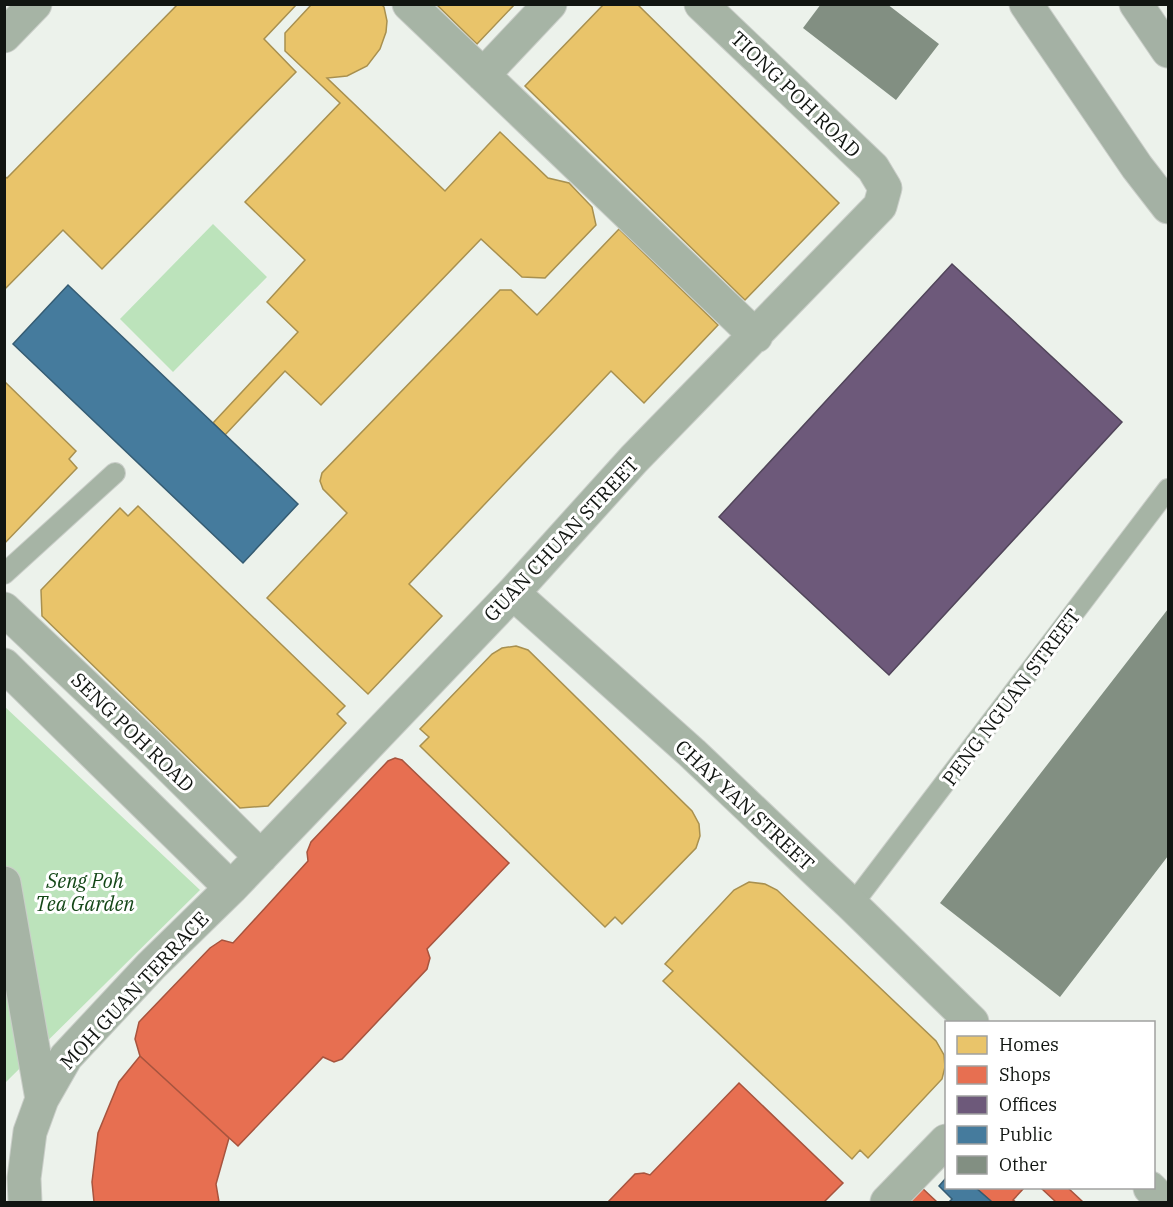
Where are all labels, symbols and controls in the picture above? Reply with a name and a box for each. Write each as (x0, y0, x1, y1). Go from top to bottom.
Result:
street label: TIONG POH ROAD (725, 25, 867, 163)
street label: GUAN CHUAN STREET (477, 451, 645, 627)
street label: PENG NGUAN STREET (936, 603, 1086, 791)
street label: SENG POH ROAD (66, 666, 200, 798)
street label: CHAY YAN STREET (670, 733, 820, 877)
park label: Seng Poh Tea Garden (35, 867, 135, 917)
street label: MOH GUAN TERRACE (54, 905, 214, 1075)
legend (945, 1021, 1155, 1189)
text: Homes (999, 1033, 1059, 1056)
text: Shops (999, 1063, 1051, 1086)
text: Offices (999, 1093, 1057, 1116)
text: Public (999, 1123, 1053, 1146)
text: Other (999, 1153, 1047, 1176)

